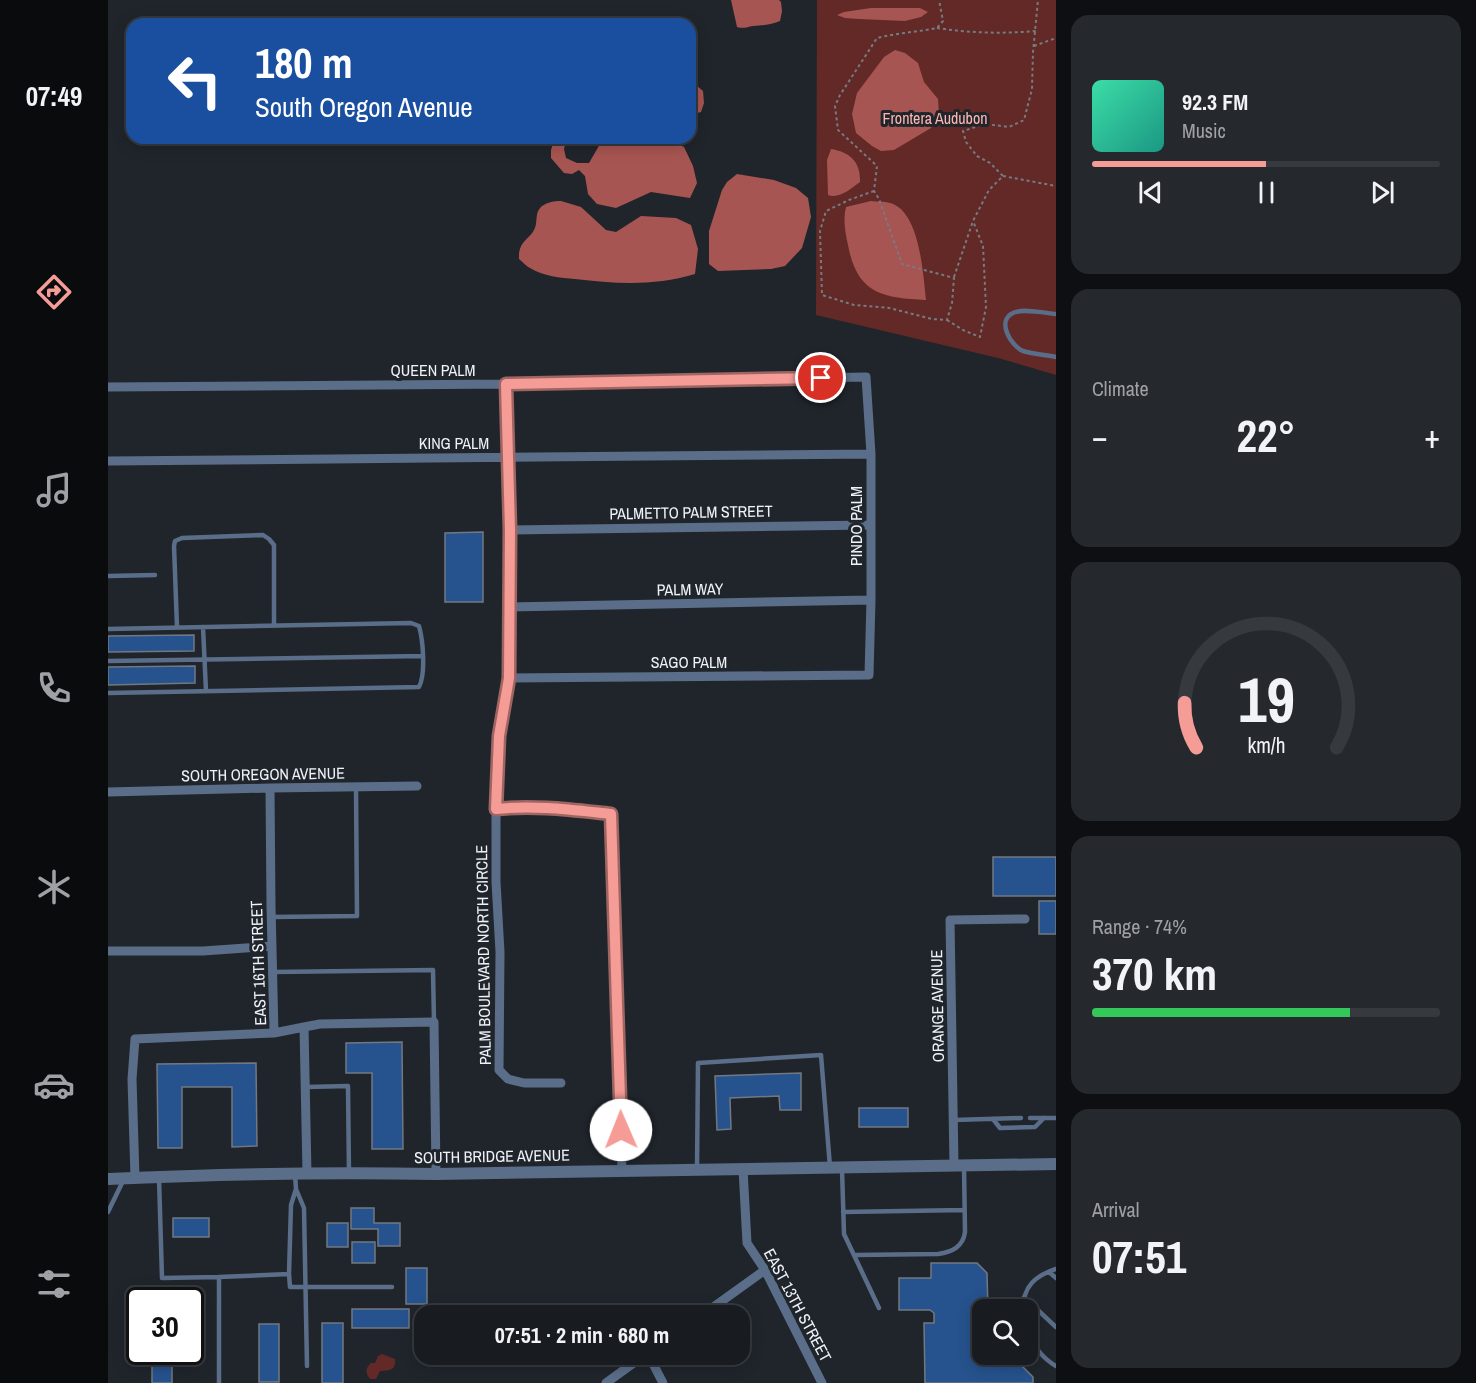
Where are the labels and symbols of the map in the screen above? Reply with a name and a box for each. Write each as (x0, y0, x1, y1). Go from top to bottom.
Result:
park label: Frontera Audubon (882, 107, 988, 129)
pin (795, 352, 846, 403)
street label: QUEEN PALM (390, 359, 476, 381)
street label: KING PALM (419, 432, 489, 454)
street label: PINDO PALM (845, 486, 867, 566)
street label: PALMETTO PALM STREET (609, 500, 773, 524)
street label: PALM WAY (656, 577, 724, 601)
street label: SAGO PALM (651, 651, 727, 673)
street label: SOUTH OREGON AVENUE (181, 762, 345, 786)
street label: PALM BOULEVARD NORTH CIRCLE (470, 845, 496, 1065)
street label: EAST 16TH STREET (245, 900, 271, 1026)
street label: ORANGE AVENUE (925, 949, 949, 1063)
position arrow (589, 1098, 653, 1162)
street label: SOUTH BRIDGE AVENUE (414, 1144, 570, 1168)
street label: EAST 13TH STREET (759, 1245, 837, 1365)
speed limit sign: 30 (126, 1287, 204, 1365)

